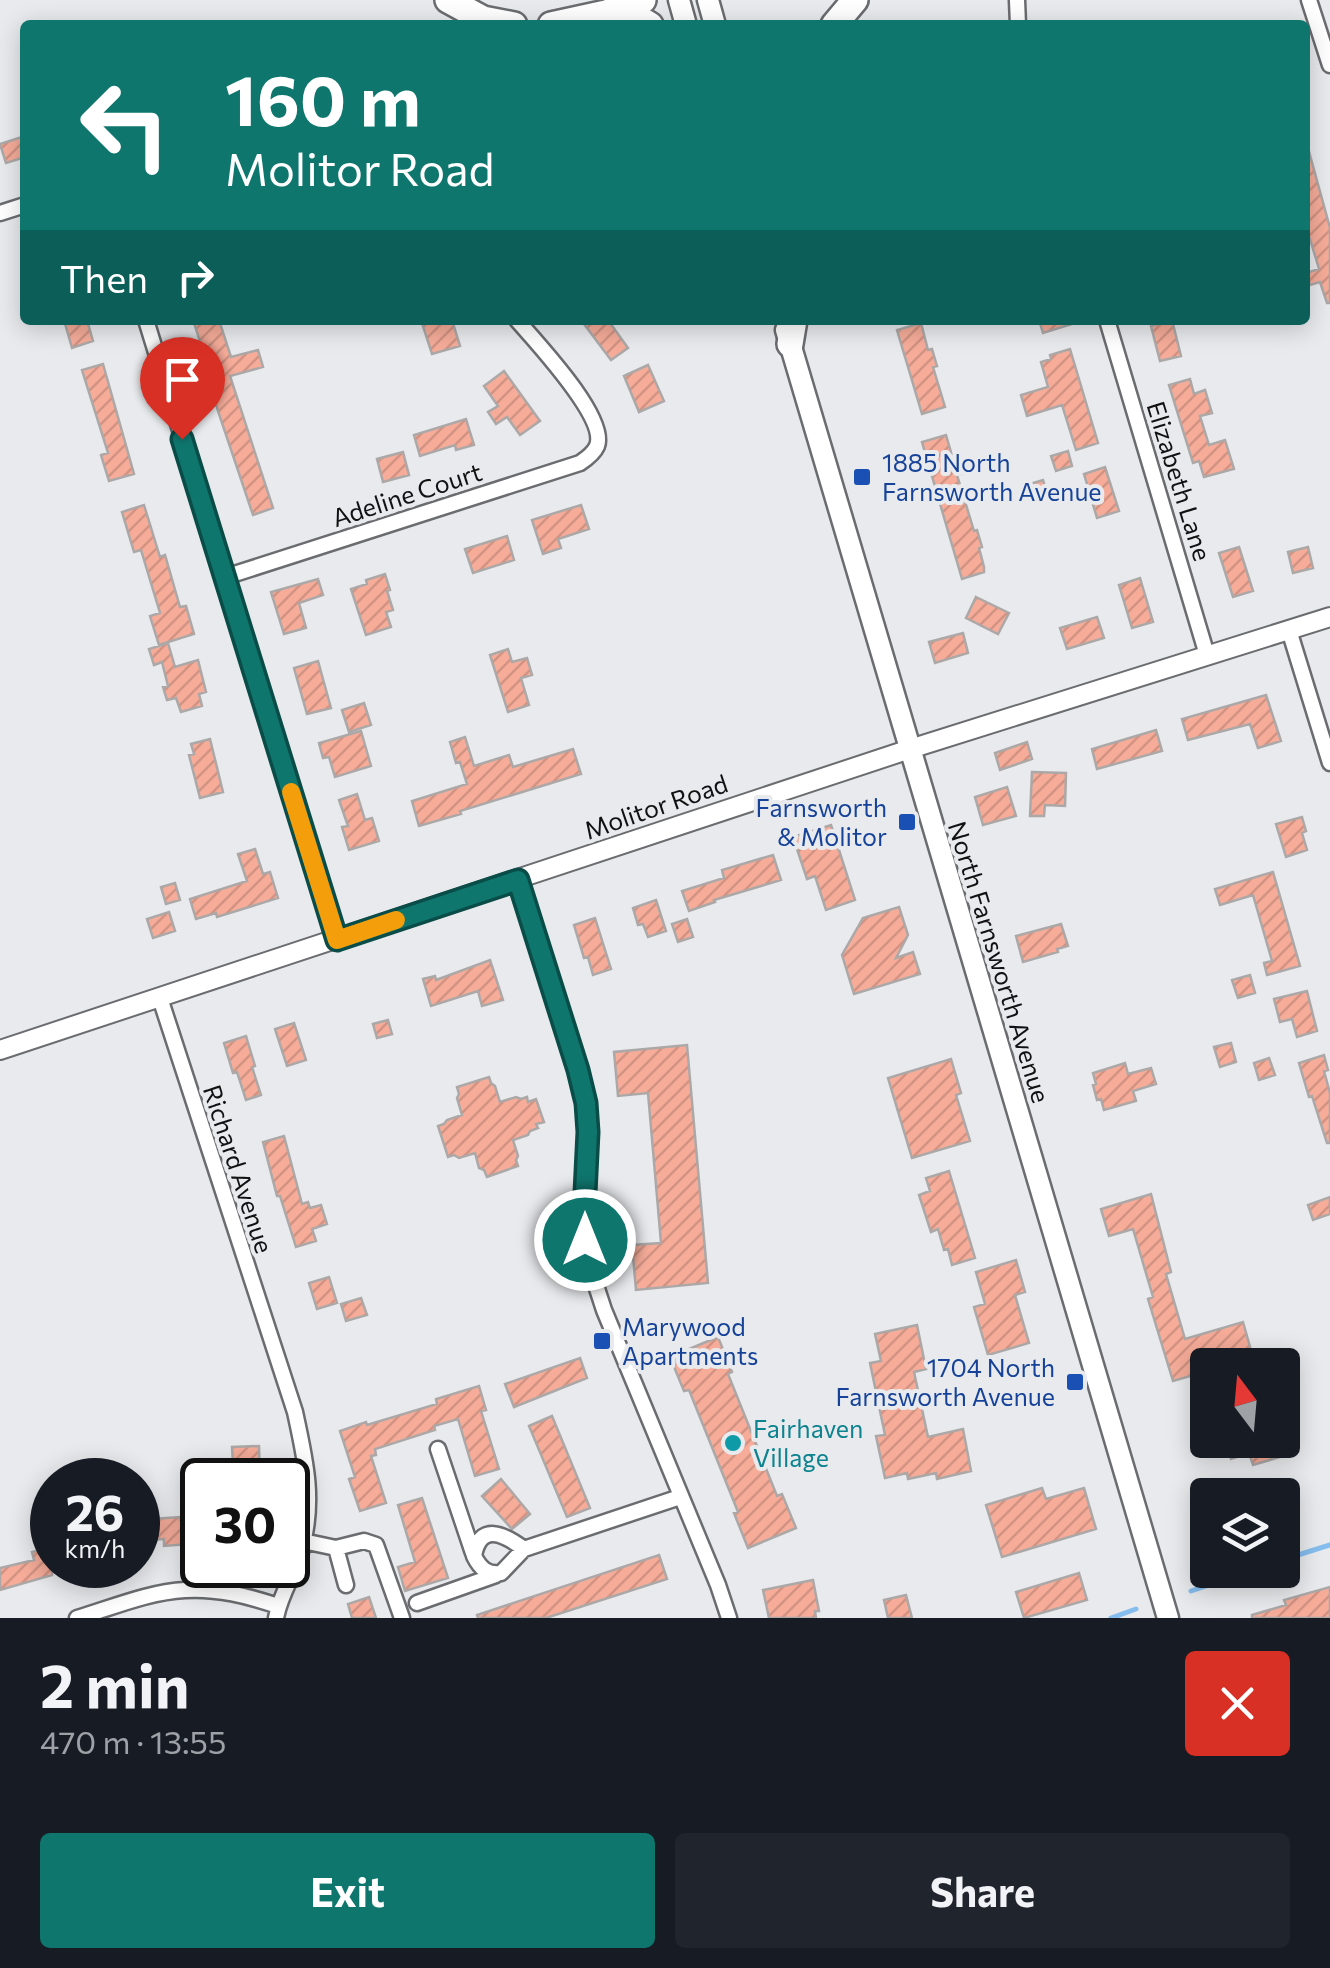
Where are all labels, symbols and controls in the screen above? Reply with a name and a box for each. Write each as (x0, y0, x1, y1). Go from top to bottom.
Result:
text: 160 m (225, 55, 421, 140)
icon: left (60, 60, 190, 190)
text: Molitor Road (225, 140, 495, 195)
icon: right (168, 250, 223, 305)
text: Then (60, 254, 148, 301)
pin (140, 337, 225, 440)
icon: arrive (155, 352, 210, 407)
street label: Elizabeth Lane (1141, 397, 1218, 564)
place label: 1885 North Farnsworth Avenue (882, 447, 1102, 506)
street label: Adeline Court (328, 456, 485, 532)
marker: 1885 North Farnsworth Avenue (851, 466, 873, 488)
street label: Molitor Road (580, 767, 731, 845)
place label: Farnsworth & Molitor (756, 792, 887, 851)
marker: Farnsworth & Molitor (896, 811, 918, 833)
street label: North Farnsworth Avenue (943, 817, 1057, 1106)
street label: Richard Avenue (198, 1081, 280, 1257)
position arrow (533, 1188, 637, 1292)
place label: Marywood Apartments (622, 1311, 758, 1370)
marker: Marywood Apartments (591, 1330, 613, 1352)
north arrow (1190, 1348, 1300, 1458)
map controls (1190, 1348, 1300, 1588)
place label: 1704 North Farnsworth Avenue (835, 1352, 1055, 1411)
marker: 1704 North Farnsworth Avenue (1064, 1371, 1086, 1393)
place label: Fairhaven Village (753, 1413, 863, 1472)
marker: Fairhaven Village (722, 1432, 744, 1454)
speed limit sign: 30 (180, 1458, 310, 1588)
button: layers (1190, 1478, 1300, 1588)
text: 26 (65, 1480, 124, 1541)
text: km/h (65, 1533, 125, 1563)
text: 2 min (40, 1647, 189, 1720)
button: close (1185, 1651, 1290, 1756)
text: 470 m · 13:55 (40, 1721, 226, 1761)
button: Exit (40, 1833, 655, 1948)
button: Share (675, 1833, 1290, 1948)

